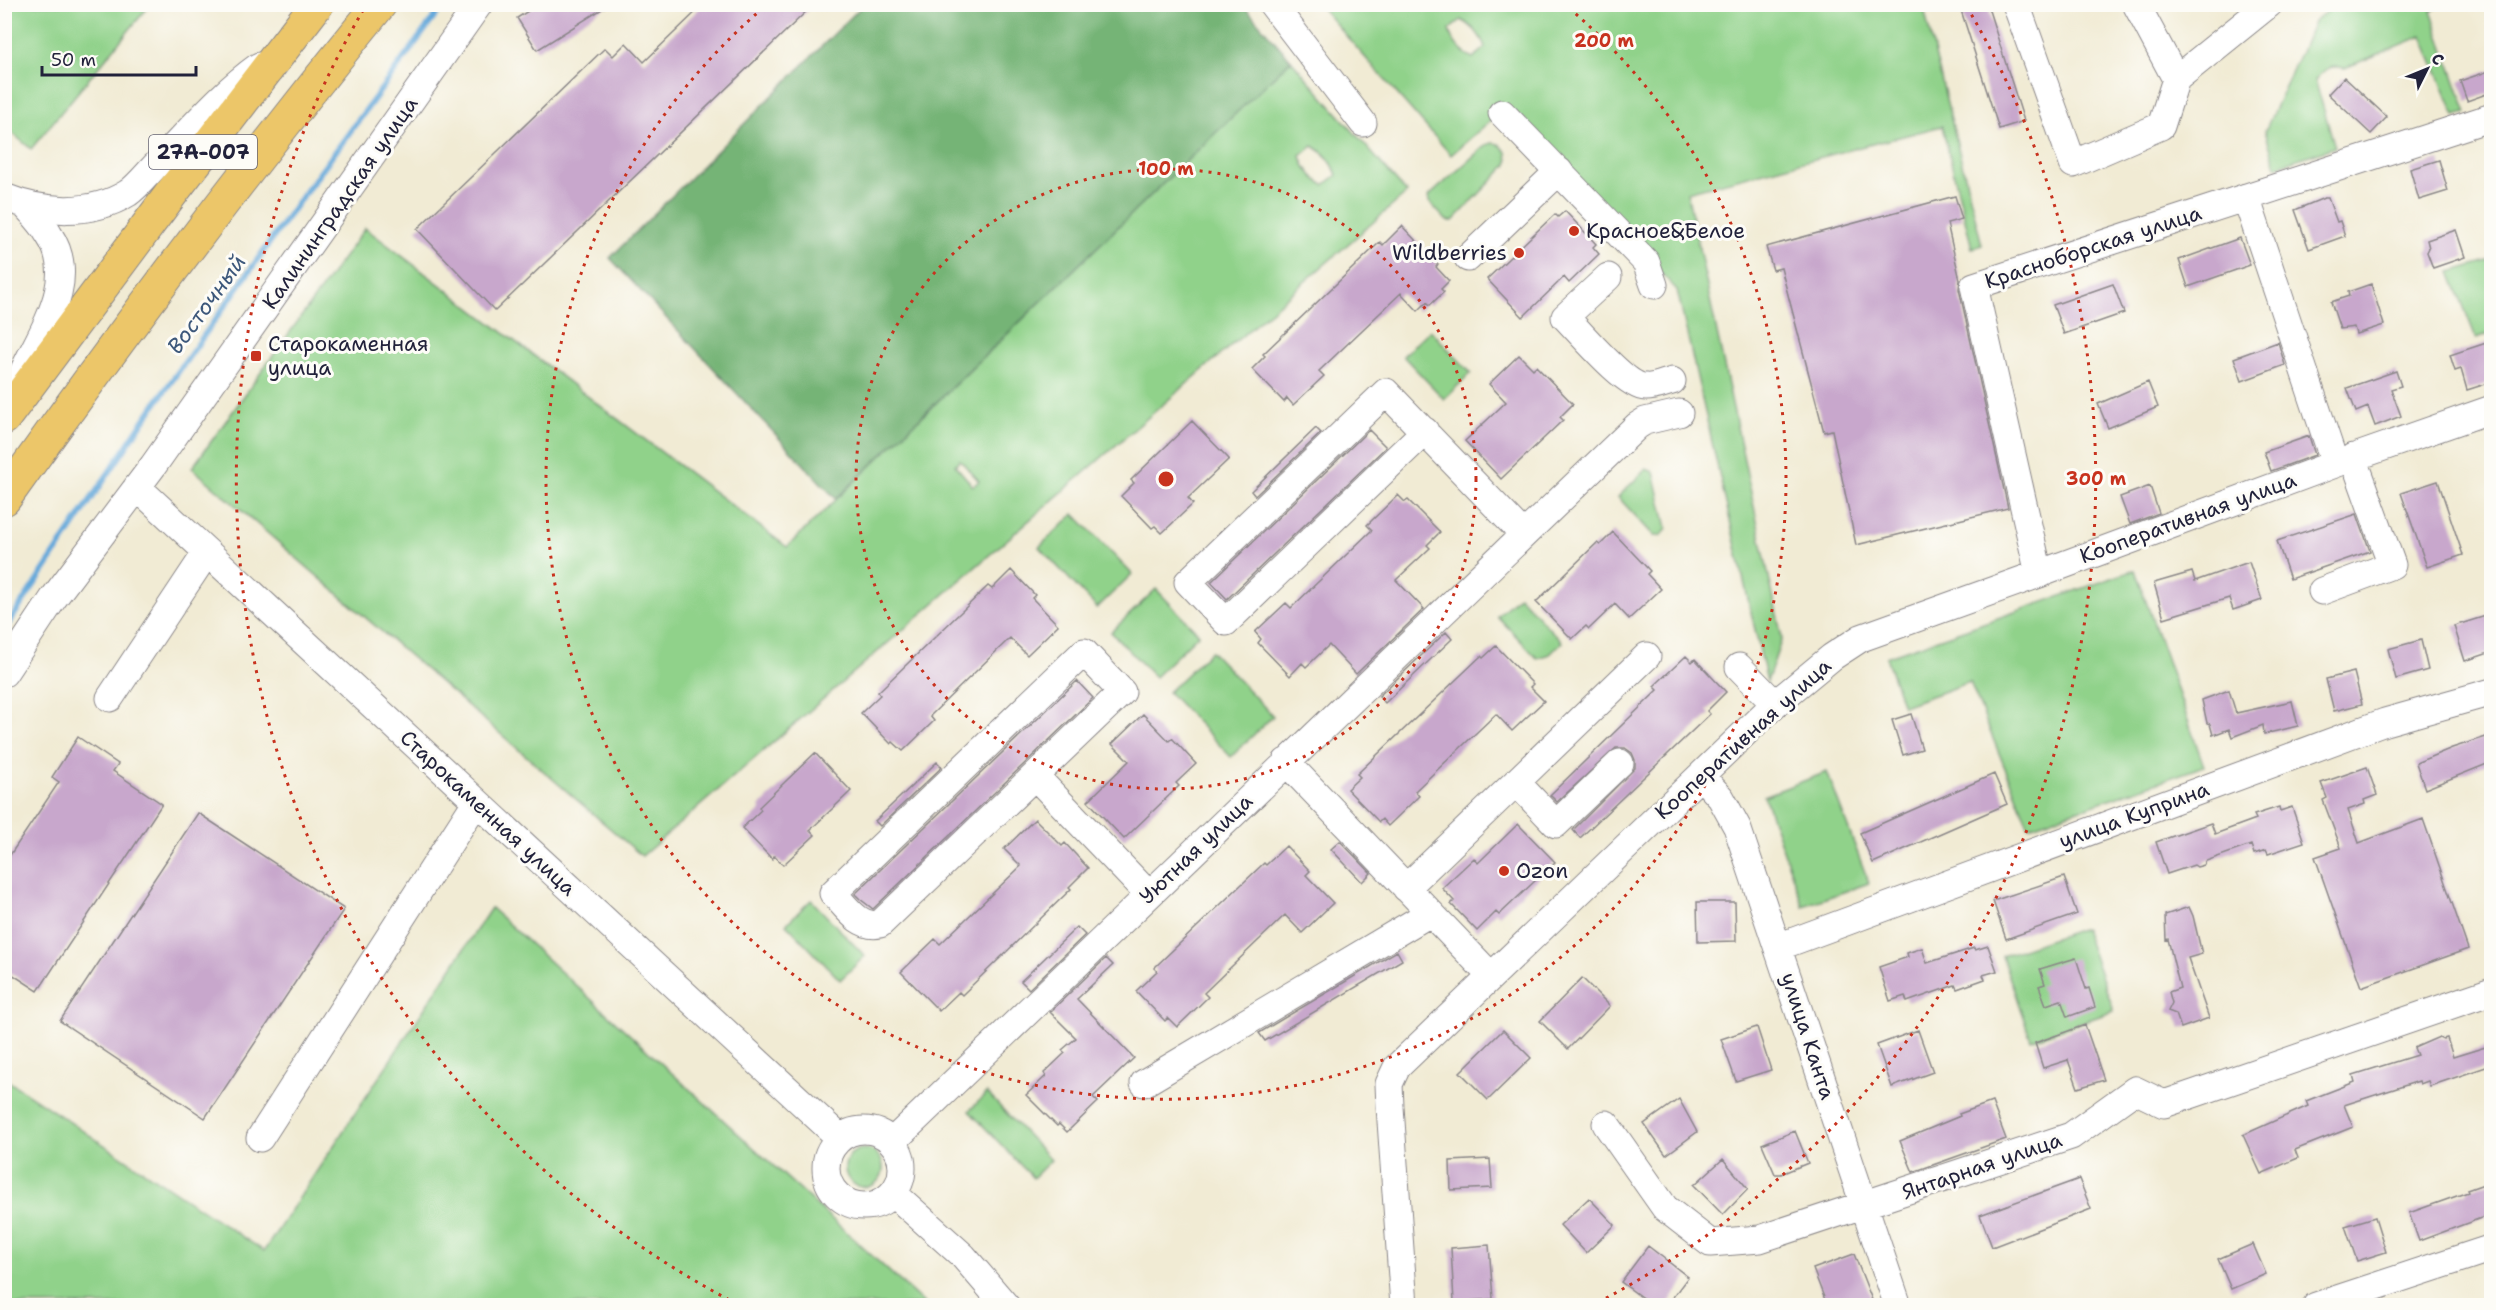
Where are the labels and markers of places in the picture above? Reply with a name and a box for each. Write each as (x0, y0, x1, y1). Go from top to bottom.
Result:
place label: Красное&Белое (1586, 217, 1745, 245)
marker: Красное&Белое (1567, 224, 1581, 238)
place label: Wildberries (1392, 239, 1507, 267)
marker: Wildberries (1512, 246, 1526, 260)
place label: Старокаменная улица (268, 330, 429, 382)
marker: Старокаменная улица (249, 349, 263, 363)
centre of rings (1156, 469, 1176, 489)
place label: Ozon (1516, 857, 1568, 885)
marker: Ozon (1497, 864, 1511, 878)

